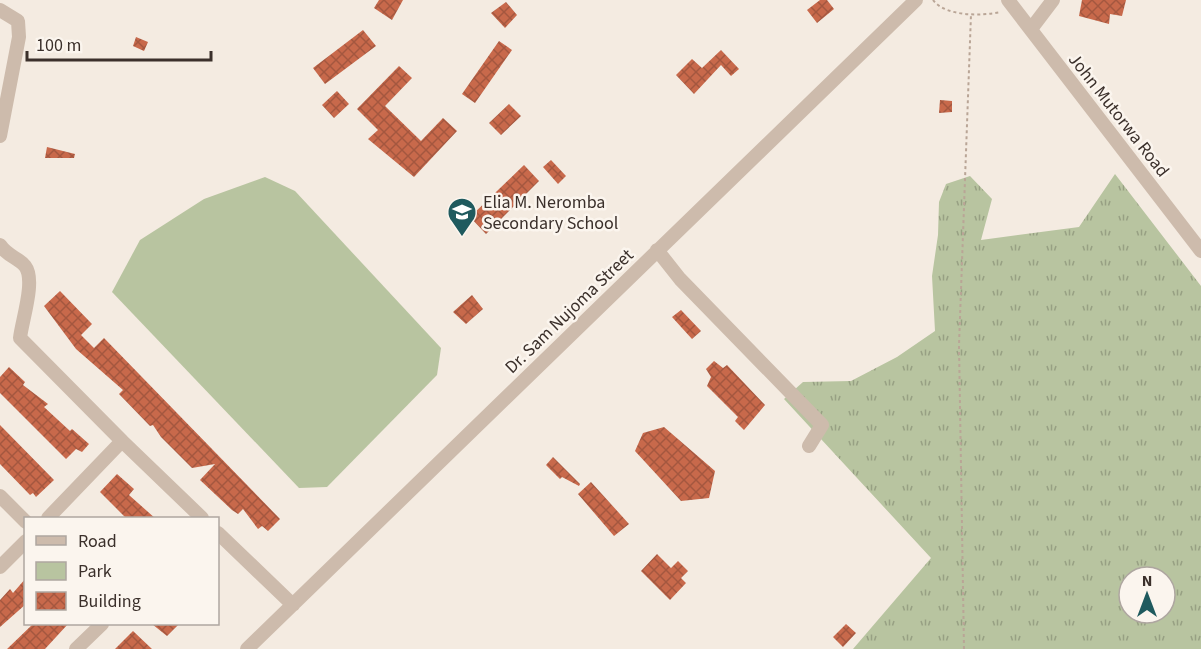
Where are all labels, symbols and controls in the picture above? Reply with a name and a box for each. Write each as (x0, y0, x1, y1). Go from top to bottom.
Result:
scale bar (27, 24, 212, 62)
text: 100 m (36, 33, 81, 58)
street label: John Mutorwa Road (1062, 48, 1175, 182)
place label: Elia M. Neromba Secondary School (483, 190, 618, 236)
school or university icon: Elia M. Neromba Secondary School (446, 196, 478, 238)
street label: Dr. Sam Nujoma Street (500, 243, 639, 379)
legend (24, 517, 219, 625)
text: Road (78, 529, 117, 554)
text: Park (78, 559, 112, 584)
north arrow (1117, 565, 1177, 625)
text: N (1142, 570, 1152, 592)
text: Building (78, 589, 141, 614)

